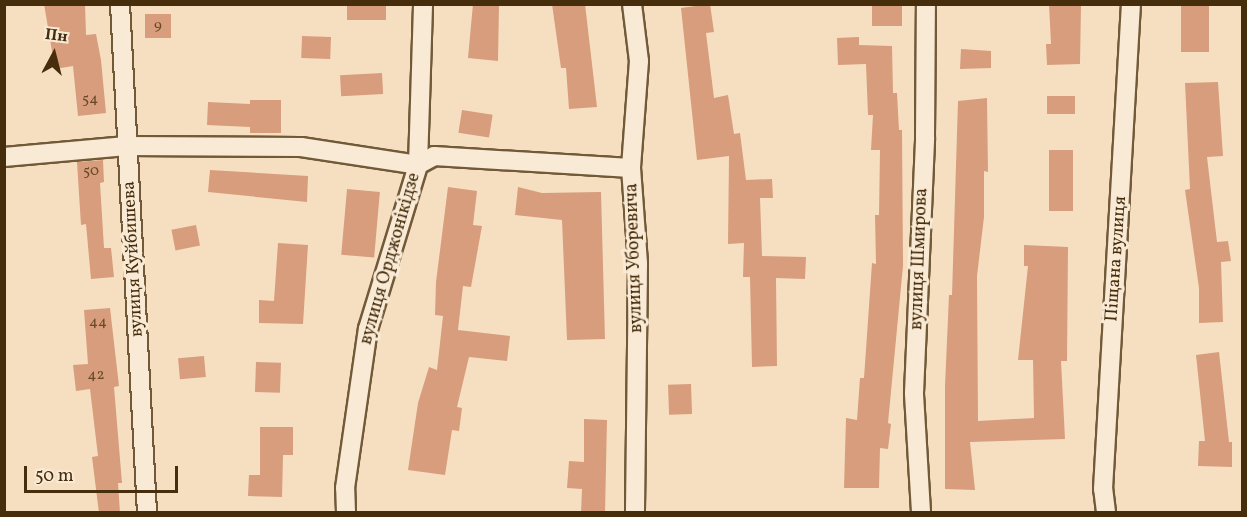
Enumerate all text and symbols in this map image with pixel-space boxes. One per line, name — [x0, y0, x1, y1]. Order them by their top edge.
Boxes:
house number: 9 — [154, 17, 162, 35]
north arrow — [24, 24, 84, 84]
text: Пн — [44, 24, 69, 48]
house number: 54 — [82, 91, 98, 109]
house number: 50 — [83, 163, 99, 181]
street label: вулиця Орджонікідзе — [356, 171, 426, 347]
street label: вулиця Куйбишева — [119, 180, 149, 338]
street label: вулиця Уборевича — [622, 183, 648, 333]
street label: вулиця Шмирова — [907, 188, 933, 330]
street label: Піщана вулиця — [1102, 195, 1132, 323]
house number: 44 — [89, 314, 107, 332]
house number: 42 — [87, 367, 105, 385]
scale bar — [27, 454, 182, 492]
text: 50 m — [35, 464, 74, 489]

